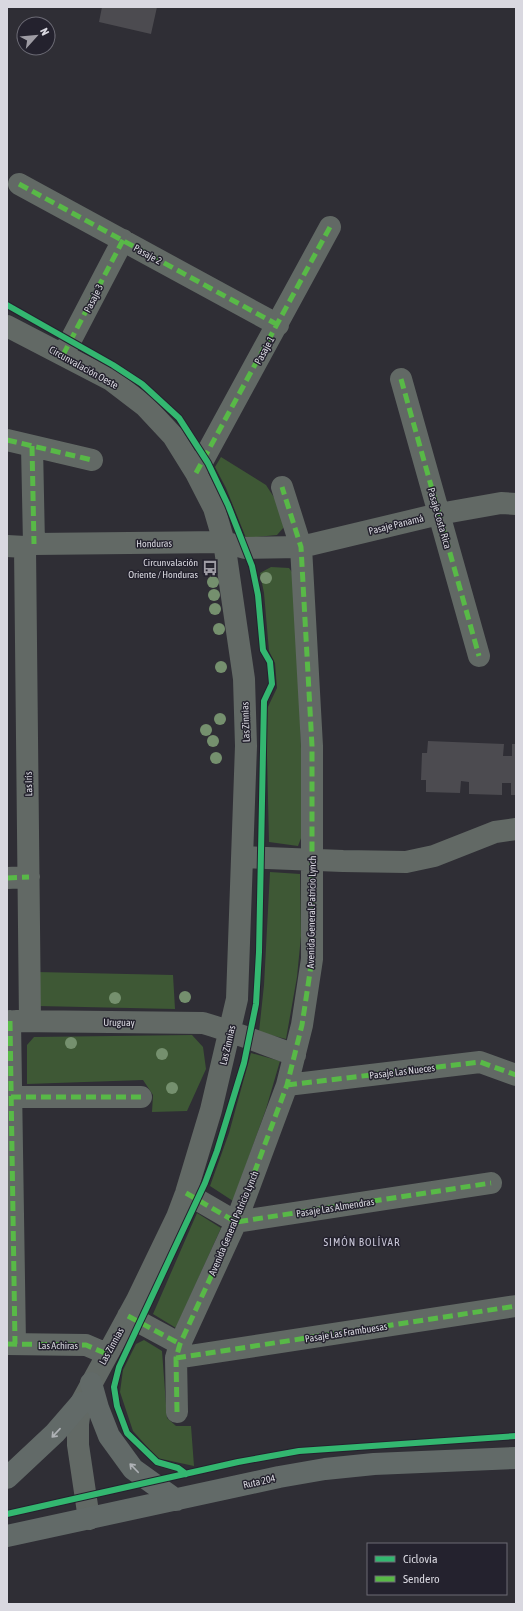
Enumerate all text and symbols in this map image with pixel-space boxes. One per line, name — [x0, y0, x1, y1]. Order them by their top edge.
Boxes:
north arrow — [16, 16, 56, 56]
text: N — [38, 26, 52, 37]
street label: Pasaje 2 — [132, 242, 164, 267]
street label: Pasaje 3 — [82, 282, 105, 314]
street label: Pasaje 1 — [252, 334, 277, 366]
street label: Circunvalación Oeste — [47, 344, 121, 391]
street label: Pasaje Costa Rica — [426, 486, 454, 550]
street label: Pasaje Panamá — [367, 512, 425, 537]
street label: Honduras — [136, 538, 172, 549]
place label: Circunvalación Oriente / Honduras — [128, 557, 198, 580]
bus stop icon: Circunvalación Oriente / Honduras — [201, 559, 219, 577]
street label: Las Zinnias — [239, 701, 252, 742]
street label: Las Iris — [23, 771, 34, 796]
street label: Avenida General Patricio Lynch — [305, 855, 318, 968]
street label: Uruguay — [103, 1017, 135, 1028]
street label: Las Zinnias — [218, 1024, 237, 1066]
street label: Pasaje Las Nueces — [369, 1062, 436, 1081]
street label: Avenida General Patricio Lynch — [206, 1169, 261, 1277]
street label: Pasaje Las Almendras — [295, 1196, 375, 1219]
district label: SIMÓN BOLÍVAR — [324, 1236, 400, 1248]
street label: Pasaje Las Frambuesas — [304, 1320, 389, 1344]
street label: Las Zinnias — [97, 1326, 126, 1367]
street label: Las Achiras — [38, 1340, 79, 1351]
one-way arrow — [51, 1428, 60, 1438]
one-way arrow — [129, 1463, 139, 1473]
street label: Ruta 204 — [242, 1472, 277, 1491]
legend — [367, 1543, 507, 1595]
text: Ciclovía — [403, 1552, 437, 1566]
text: Sendero — [403, 1572, 440, 1586]

